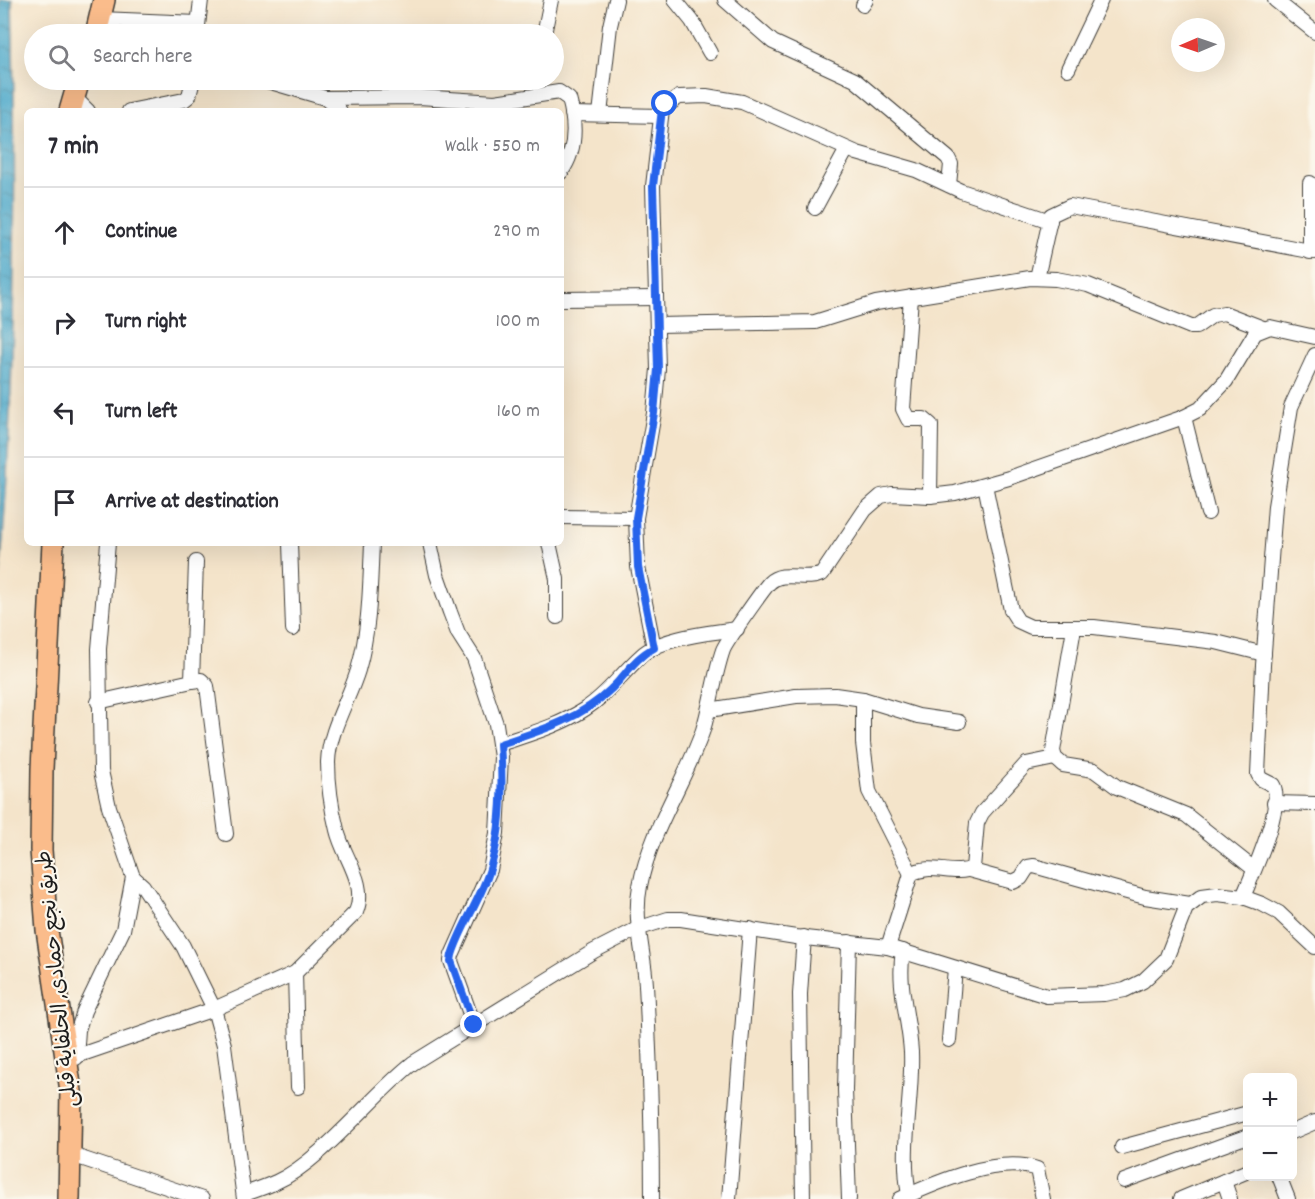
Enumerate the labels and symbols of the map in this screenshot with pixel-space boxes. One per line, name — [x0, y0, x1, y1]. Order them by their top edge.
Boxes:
north arrow — [1171, 18, 1225, 72]
route start — [651, 90, 677, 116]
street label: طريق نجع حمادى, الحلفاية قبلى — [31, 849, 87, 1109]
route end — [460, 1011, 486, 1037]

